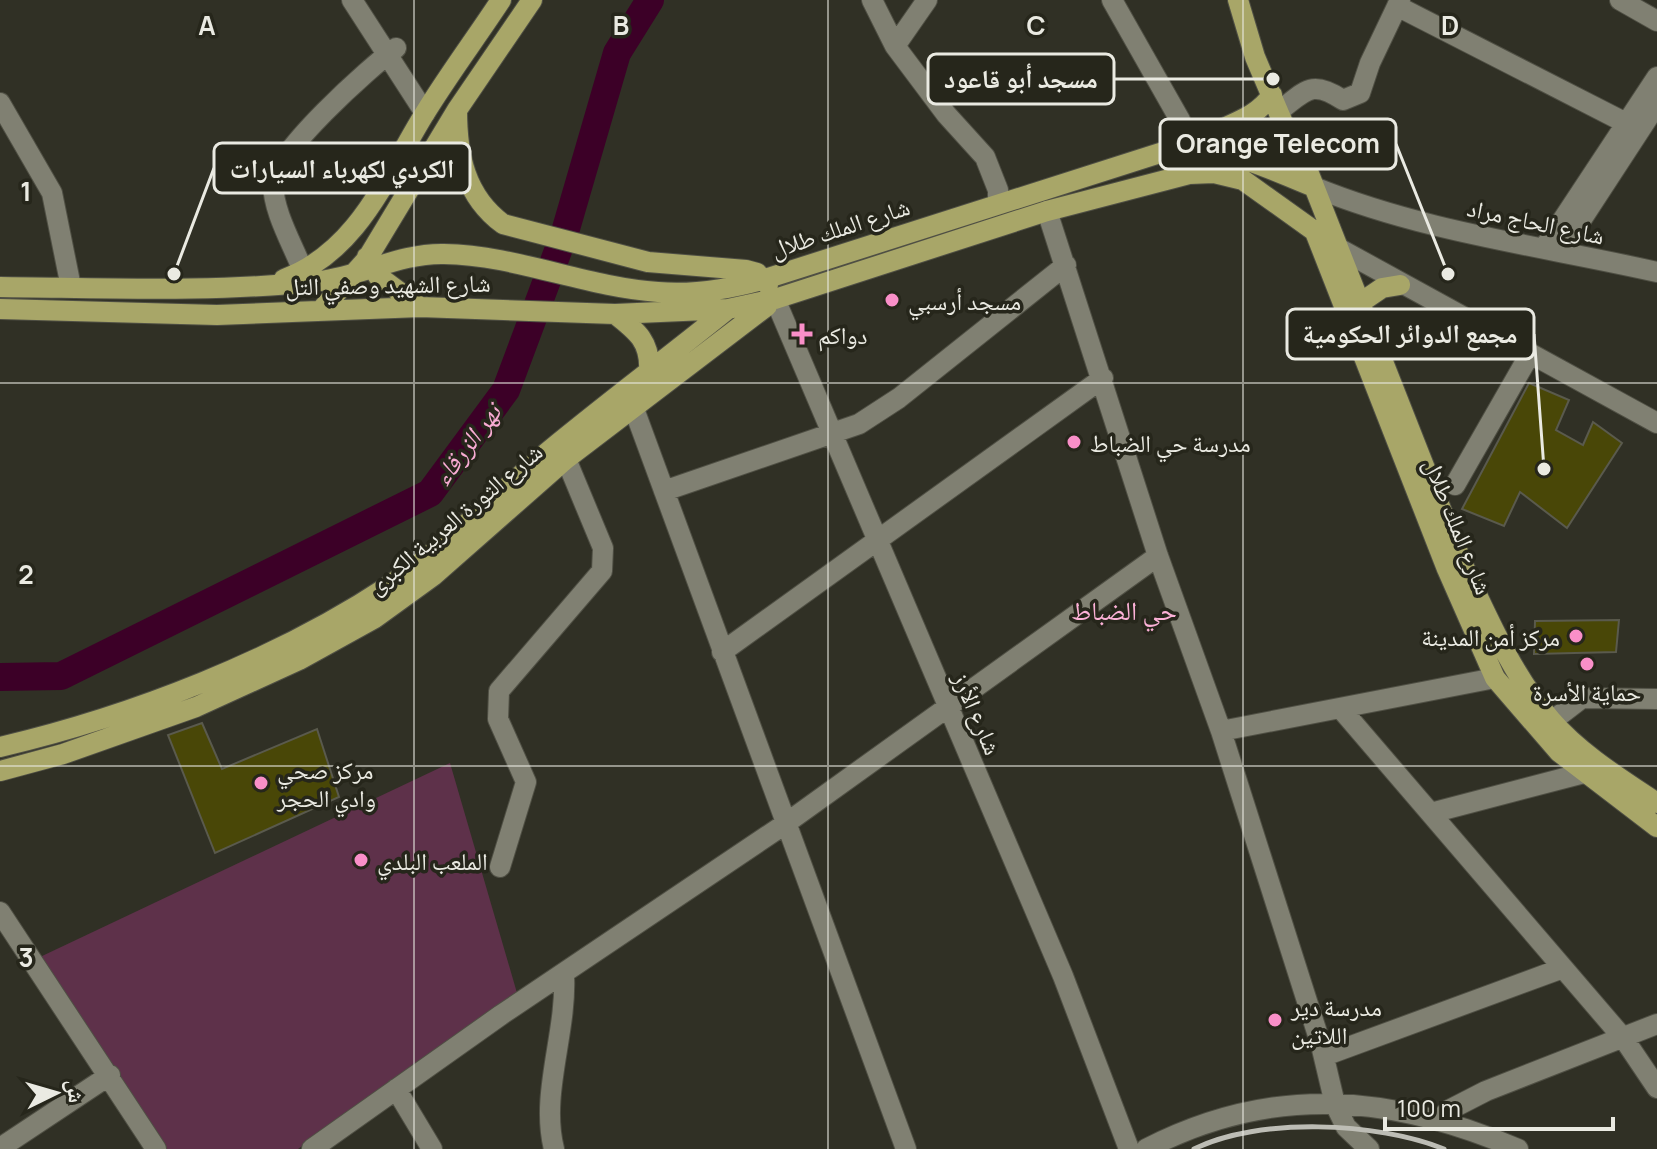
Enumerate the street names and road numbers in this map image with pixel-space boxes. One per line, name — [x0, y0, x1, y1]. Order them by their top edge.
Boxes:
street label: شارع الملك طلال — [766, 189, 914, 265]
street label: شارع الحاج مراد — [1464, 190, 1608, 252]
street label: شارع الشهيد وصفي التل — [285, 266, 491, 306]
street label: شارع الثورة العربية الكبرى — [359, 435, 549, 601]
street label: شارع الملك طلال — [1417, 453, 1501, 599]
street label: شارع الأرز — [945, 666, 1010, 760]

